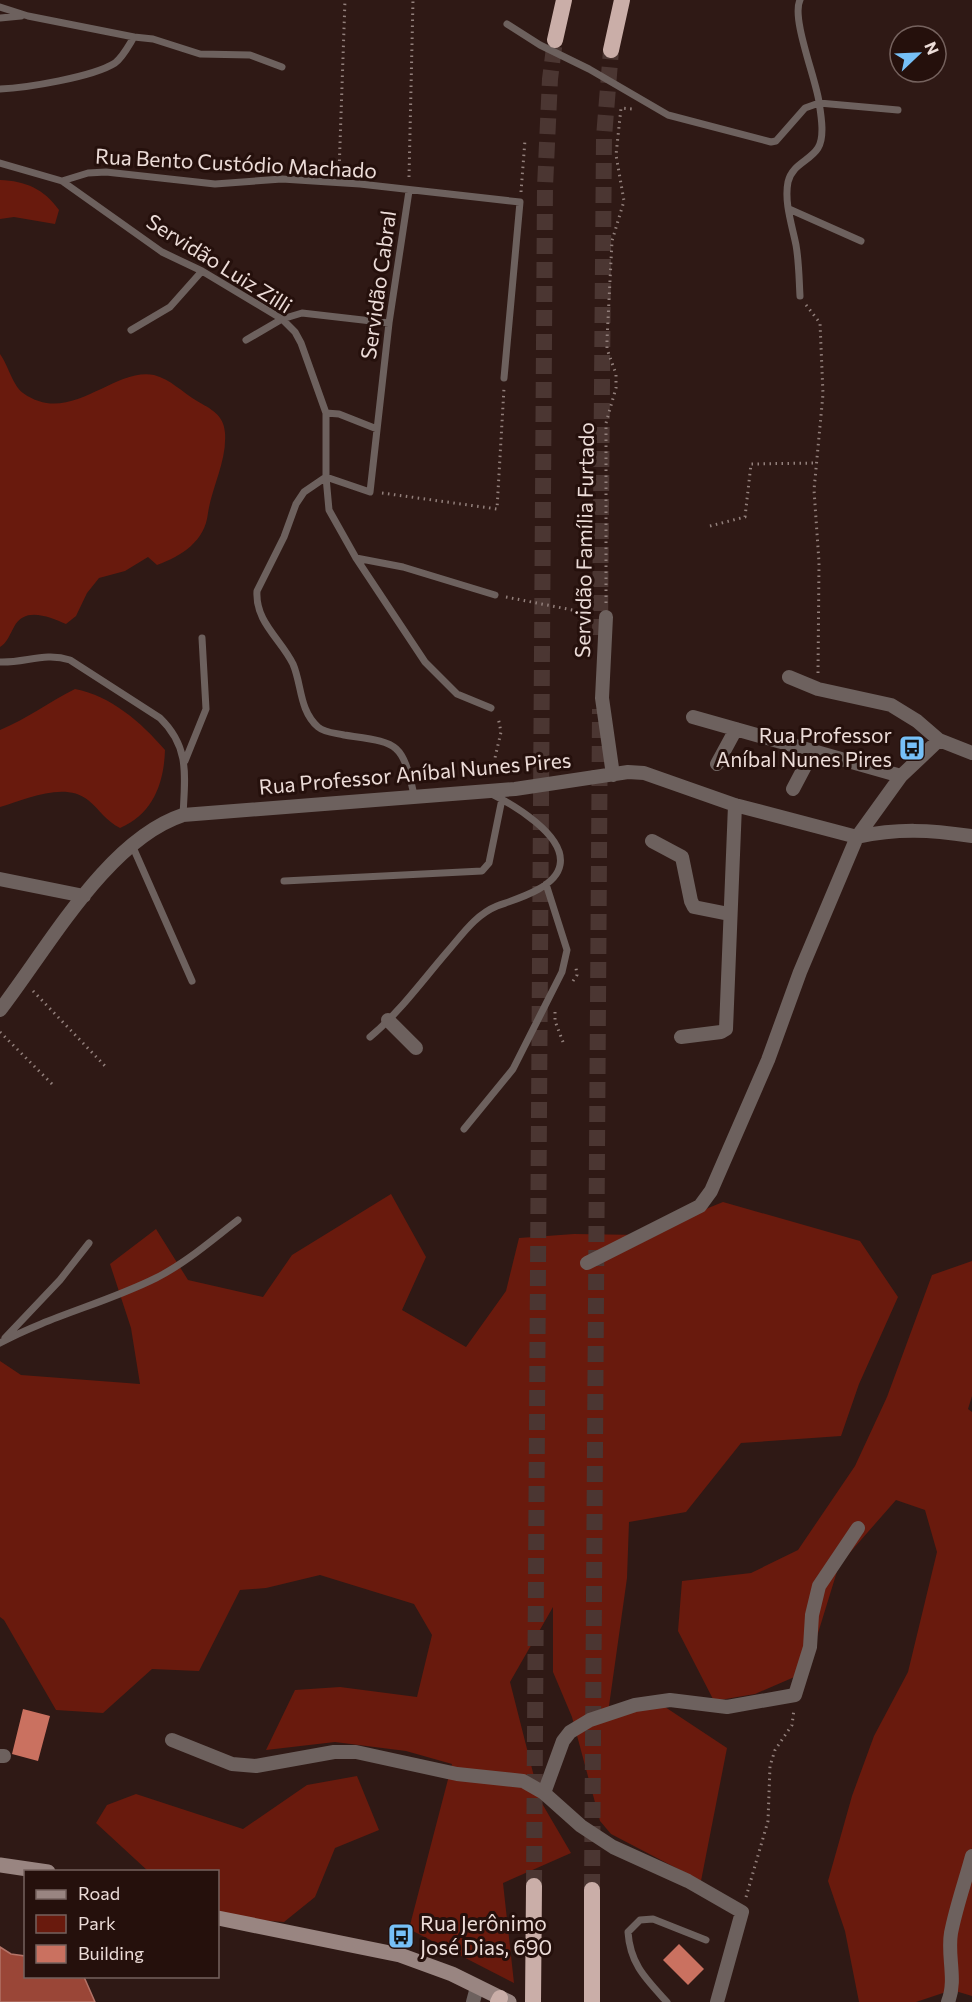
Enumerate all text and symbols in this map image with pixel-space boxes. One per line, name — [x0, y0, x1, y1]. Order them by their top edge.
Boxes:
north arrow — [888, 24, 948, 84]
text: N — [921, 39, 943, 57]
street label: Rua Bento Custódio Machado — [95, 143, 378, 182]
street label: Servidão Luiz Zilli — [142, 208, 297, 318]
street label: Servidão Cabral — [355, 209, 400, 361]
street label: Servidão Família Furtado — [569, 422, 598, 658]
place label: Rua Professor Aníbal Nunes Pires — [716, 722, 892, 771]
bus stop icon: Rua Professor Aníbal Nunes Pires — [897, 733, 927, 763]
street label: Rua Professor Aníbal Nunes Pires — [258, 746, 572, 799]
legend — [24, 1870, 219, 1978]
text: Road — [78, 1882, 120, 1904]
place label: Rua Jerônimo José Dias, 690 — [420, 1910, 552, 1959]
text: Park — [78, 1912, 116, 1934]
bus stop icon: Rua Jerônimo José Dias, 690 — [386, 1921, 416, 1951]
text: Building — [78, 1942, 144, 1964]

